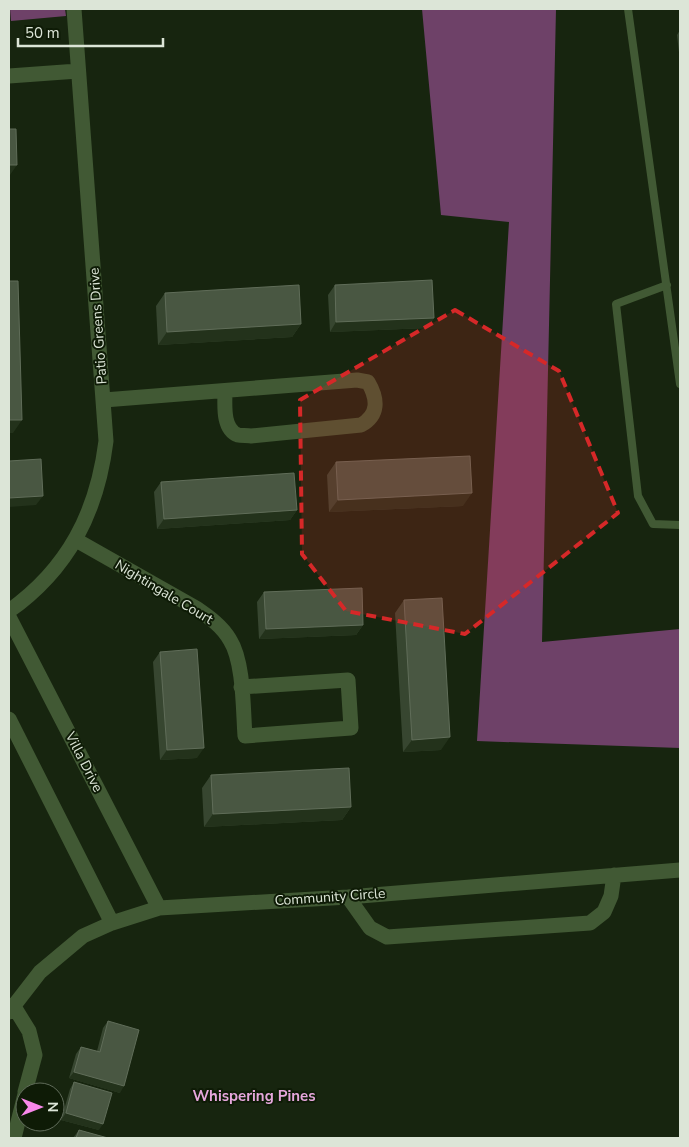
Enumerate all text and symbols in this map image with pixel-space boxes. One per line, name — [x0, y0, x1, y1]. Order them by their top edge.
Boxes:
scale bar — [18, 15, 162, 47]
text: 50 m — [25, 23, 60, 43]
street label: Patio Greens Drive — [84, 267, 112, 385]
street label: Nightingale Court — [111, 555, 217, 629]
street label: Villa Drive — [60, 728, 107, 795]
street label: Community Circle — [274, 884, 386, 910]
north arrow — [15, 1082, 65, 1132]
district label: Whispering Pines — [192, 1086, 316, 1106]
text: N — [43, 1102, 62, 1112]

